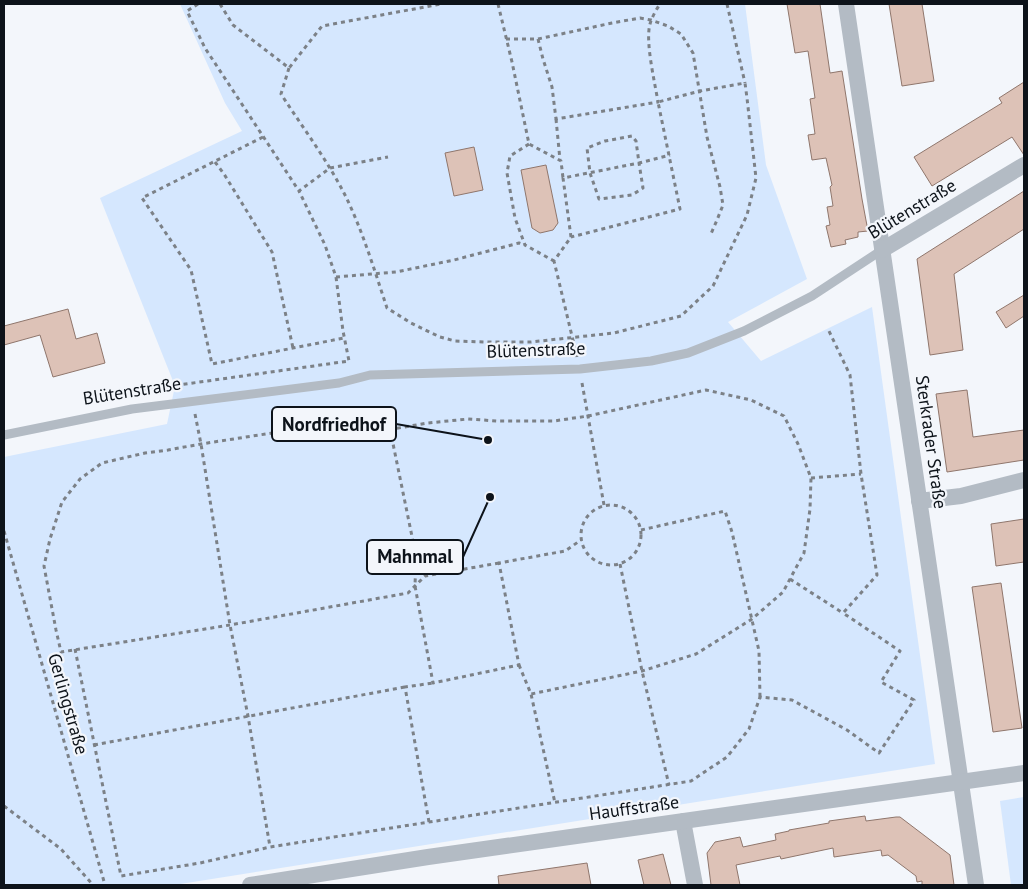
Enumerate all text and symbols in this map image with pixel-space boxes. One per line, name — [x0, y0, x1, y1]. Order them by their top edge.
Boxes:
street label: Blütenstraße — [863, 173, 960, 244]
street label: Blütenstraße — [486, 336, 586, 363]
street label: Blütenstraße — [81, 371, 183, 410]
street label: Sterkrader Straße — [911, 374, 952, 510]
callout: Nordfriedhof — [272, 407, 396, 441]
text: Nordfriedhof — [282, 412, 388, 436]
callout: Mahnmal — [367, 540, 463, 574]
text: Mahnmal — [377, 544, 453, 568]
street label: Gerlingstraße — [43, 651, 94, 757]
street label: Hauffstraße — [587, 790, 680, 825]

